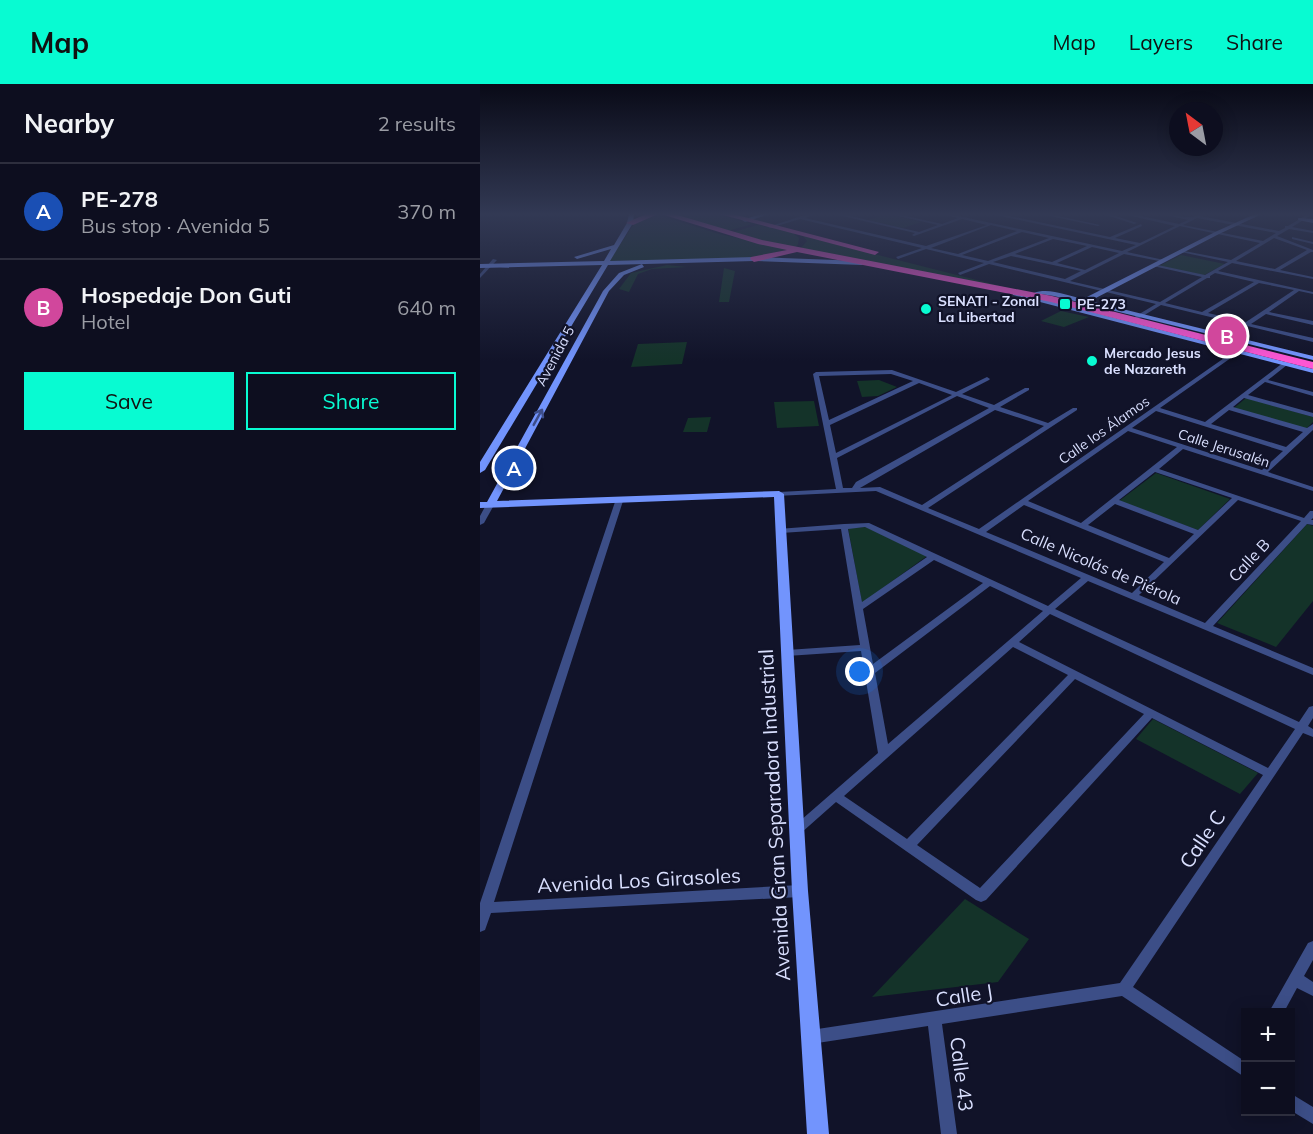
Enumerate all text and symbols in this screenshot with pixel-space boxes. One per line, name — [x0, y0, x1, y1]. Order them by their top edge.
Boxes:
text: Map — [30, 25, 89, 60]
text: Map — [1053, 29, 1096, 55]
text: Layers — [1129, 29, 1193, 55]
text: Share — [1226, 29, 1283, 55]
north arrow — [1169, 102, 1223, 156]
text: Nearby — [24, 107, 114, 140]
text: 2 results — [378, 111, 456, 136]
text: PE-278 — [81, 185, 158, 213]
text: A — [36, 199, 51, 224]
text: 370 m — [397, 199, 456, 224]
text: Bus stop · Avenida 5 — [81, 213, 270, 238]
text: Hospedaje Don Guti — [81, 281, 291, 309]
place label: SENATI - Zonal La Libertad — [938, 292, 1039, 326]
text: B — [37, 295, 50, 320]
text: 640 m — [397, 295, 456, 320]
place label: PE-273 — [1077, 295, 1126, 313]
marker: PE-273 — [1058, 297, 1072, 311]
marker: SENATI - Zonal La Libertad — [919, 302, 933, 316]
text: Hotel — [81, 309, 130, 334]
pin: B — [1208, 314, 1246, 358]
street label: Avenida 5 — [532, 323, 578, 389]
place label: Mercado Jesus de Nazareth — [1104, 344, 1201, 378]
marker: Mercado Jesus de Nazareth — [1085, 354, 1099, 368]
button: Save — [24, 372, 234, 430]
button: Share — [246, 372, 456, 430]
street label: Calle los Álamos — [1055, 392, 1153, 468]
one-way arrow — [533, 408, 544, 426]
street label: Calle Jerusalén — [1176, 425, 1272, 471]
pin: A — [495, 446, 534, 490]
street label: Calle Nicolás de Piérola — [1018, 523, 1184, 609]
street label: Calle B — [1224, 534, 1274, 586]
street label: Avenida Gran Separadora Industrial — [753, 648, 795, 982]
your location — [845, 657, 874, 686]
street label: Calle C — [1174, 805, 1230, 873]
street label: Avenida Los Girasoles — [536, 862, 742, 898]
street label: Calle J — [934, 978, 994, 1012]
map controls — [1241, 1008, 1295, 1116]
button: + — [1241, 1008, 1295, 1062]
street label: Calle 43 — [945, 1035, 979, 1113]
button: − — [1241, 1062, 1295, 1116]

